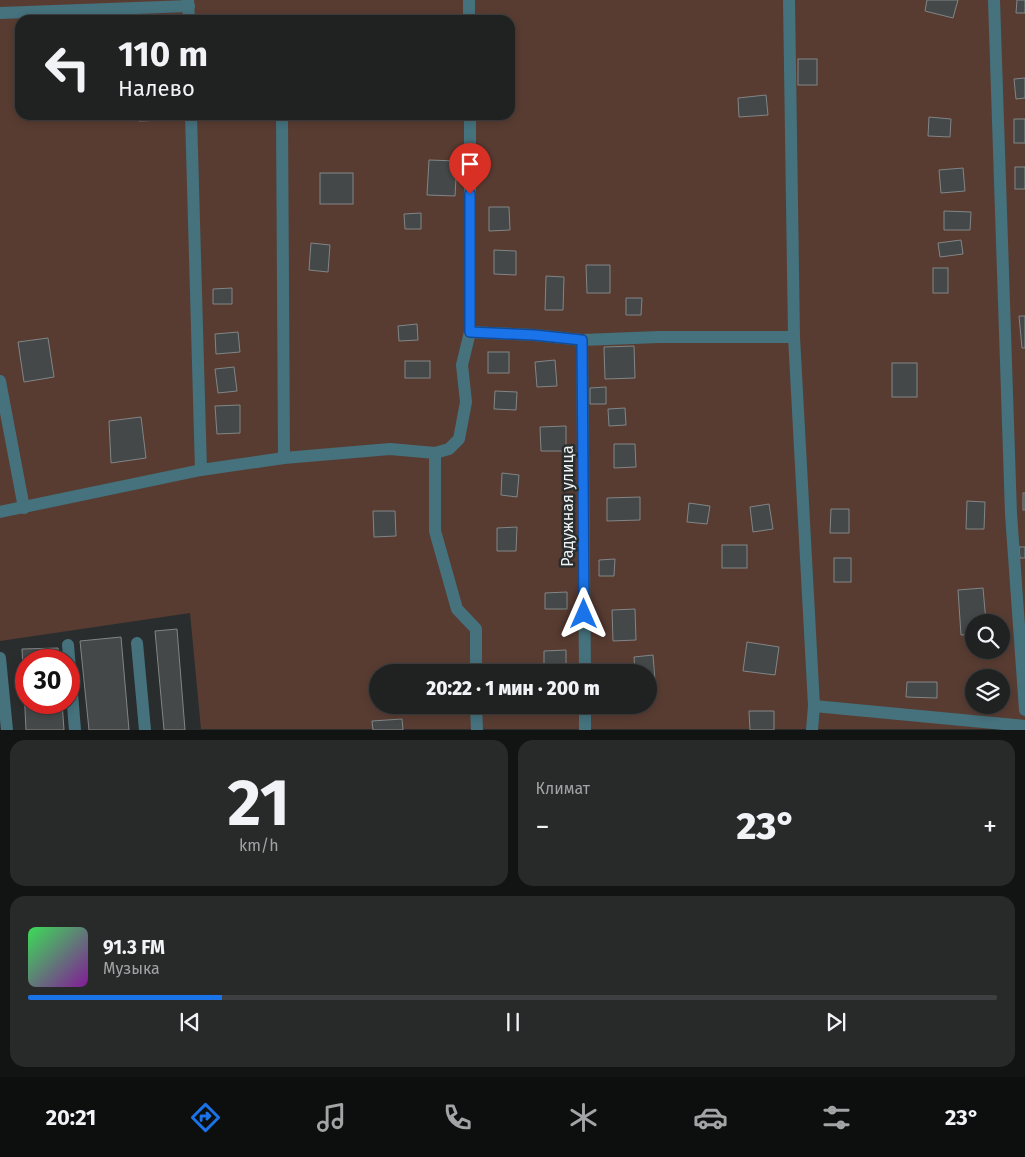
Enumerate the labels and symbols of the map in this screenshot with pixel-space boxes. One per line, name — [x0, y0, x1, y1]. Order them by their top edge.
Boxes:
pin — [449, 143, 491, 194]
street label: Радужная улица — [558, 445, 577, 567]
position arrow — [557, 587, 609, 639]
speed limit sign: 30 — [15, 649, 80, 714]

